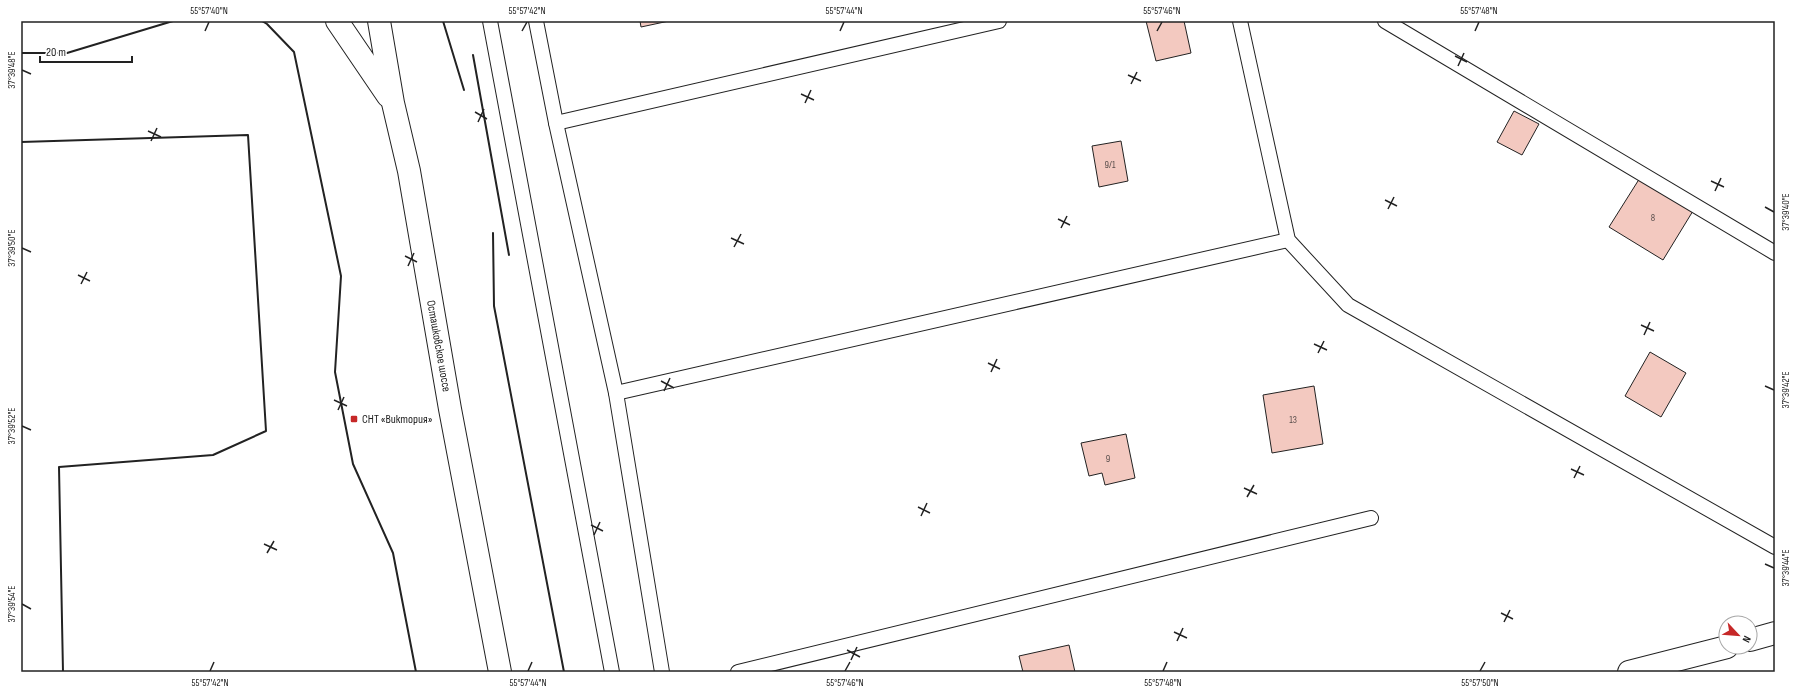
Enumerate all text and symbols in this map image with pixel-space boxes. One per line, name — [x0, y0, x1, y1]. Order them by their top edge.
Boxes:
text: 55°57'40"N — [190, 5, 228, 17]
text: 55°57'42"N — [508, 5, 546, 17]
text: 55°57'44"N — [825, 5, 863, 17]
text: 55°57'46"N — [1143, 5, 1181, 17]
text: 55°57'48"N — [1460, 5, 1498, 17]
scale bar — [40, 38, 132, 64]
text: 20 m — [46, 45, 66, 60]
text: 37°39'48"E — [6, 51, 18, 89]
house number: 9/1 — [1105, 159, 1116, 171]
text: 37°39'40"E — [1780, 193, 1792, 231]
house number: 8 — [1651, 212, 1655, 224]
text: 37°39'50"E — [6, 229, 18, 267]
street label: Осташковское шоссе — [423, 299, 454, 393]
text: 37°39'42"E — [1780, 371, 1792, 409]
text: 37°39'52"E — [6, 408, 18, 444]
place label: СНТ «Виктория» — [362, 412, 433, 427]
marker: СНТ «Виктория» — [349, 414, 359, 424]
house number: 13 — [1289, 414, 1297, 426]
house number: 9 — [1106, 453, 1110, 465]
text: 37°39'44"E — [1780, 549, 1792, 587]
text: 37°39'54"E — [6, 586, 18, 623]
north arrow — [1718, 615, 1758, 655]
text: N — [1739, 634, 1754, 645]
text: 55°57'42"N — [191, 677, 229, 689]
text: 55°57'44"N — [509, 677, 547, 689]
text: 55°57'46"N — [826, 677, 864, 689]
text: 55°57'48"N — [1144, 677, 1182, 689]
text: 55°57'50"N — [1461, 677, 1499, 689]

